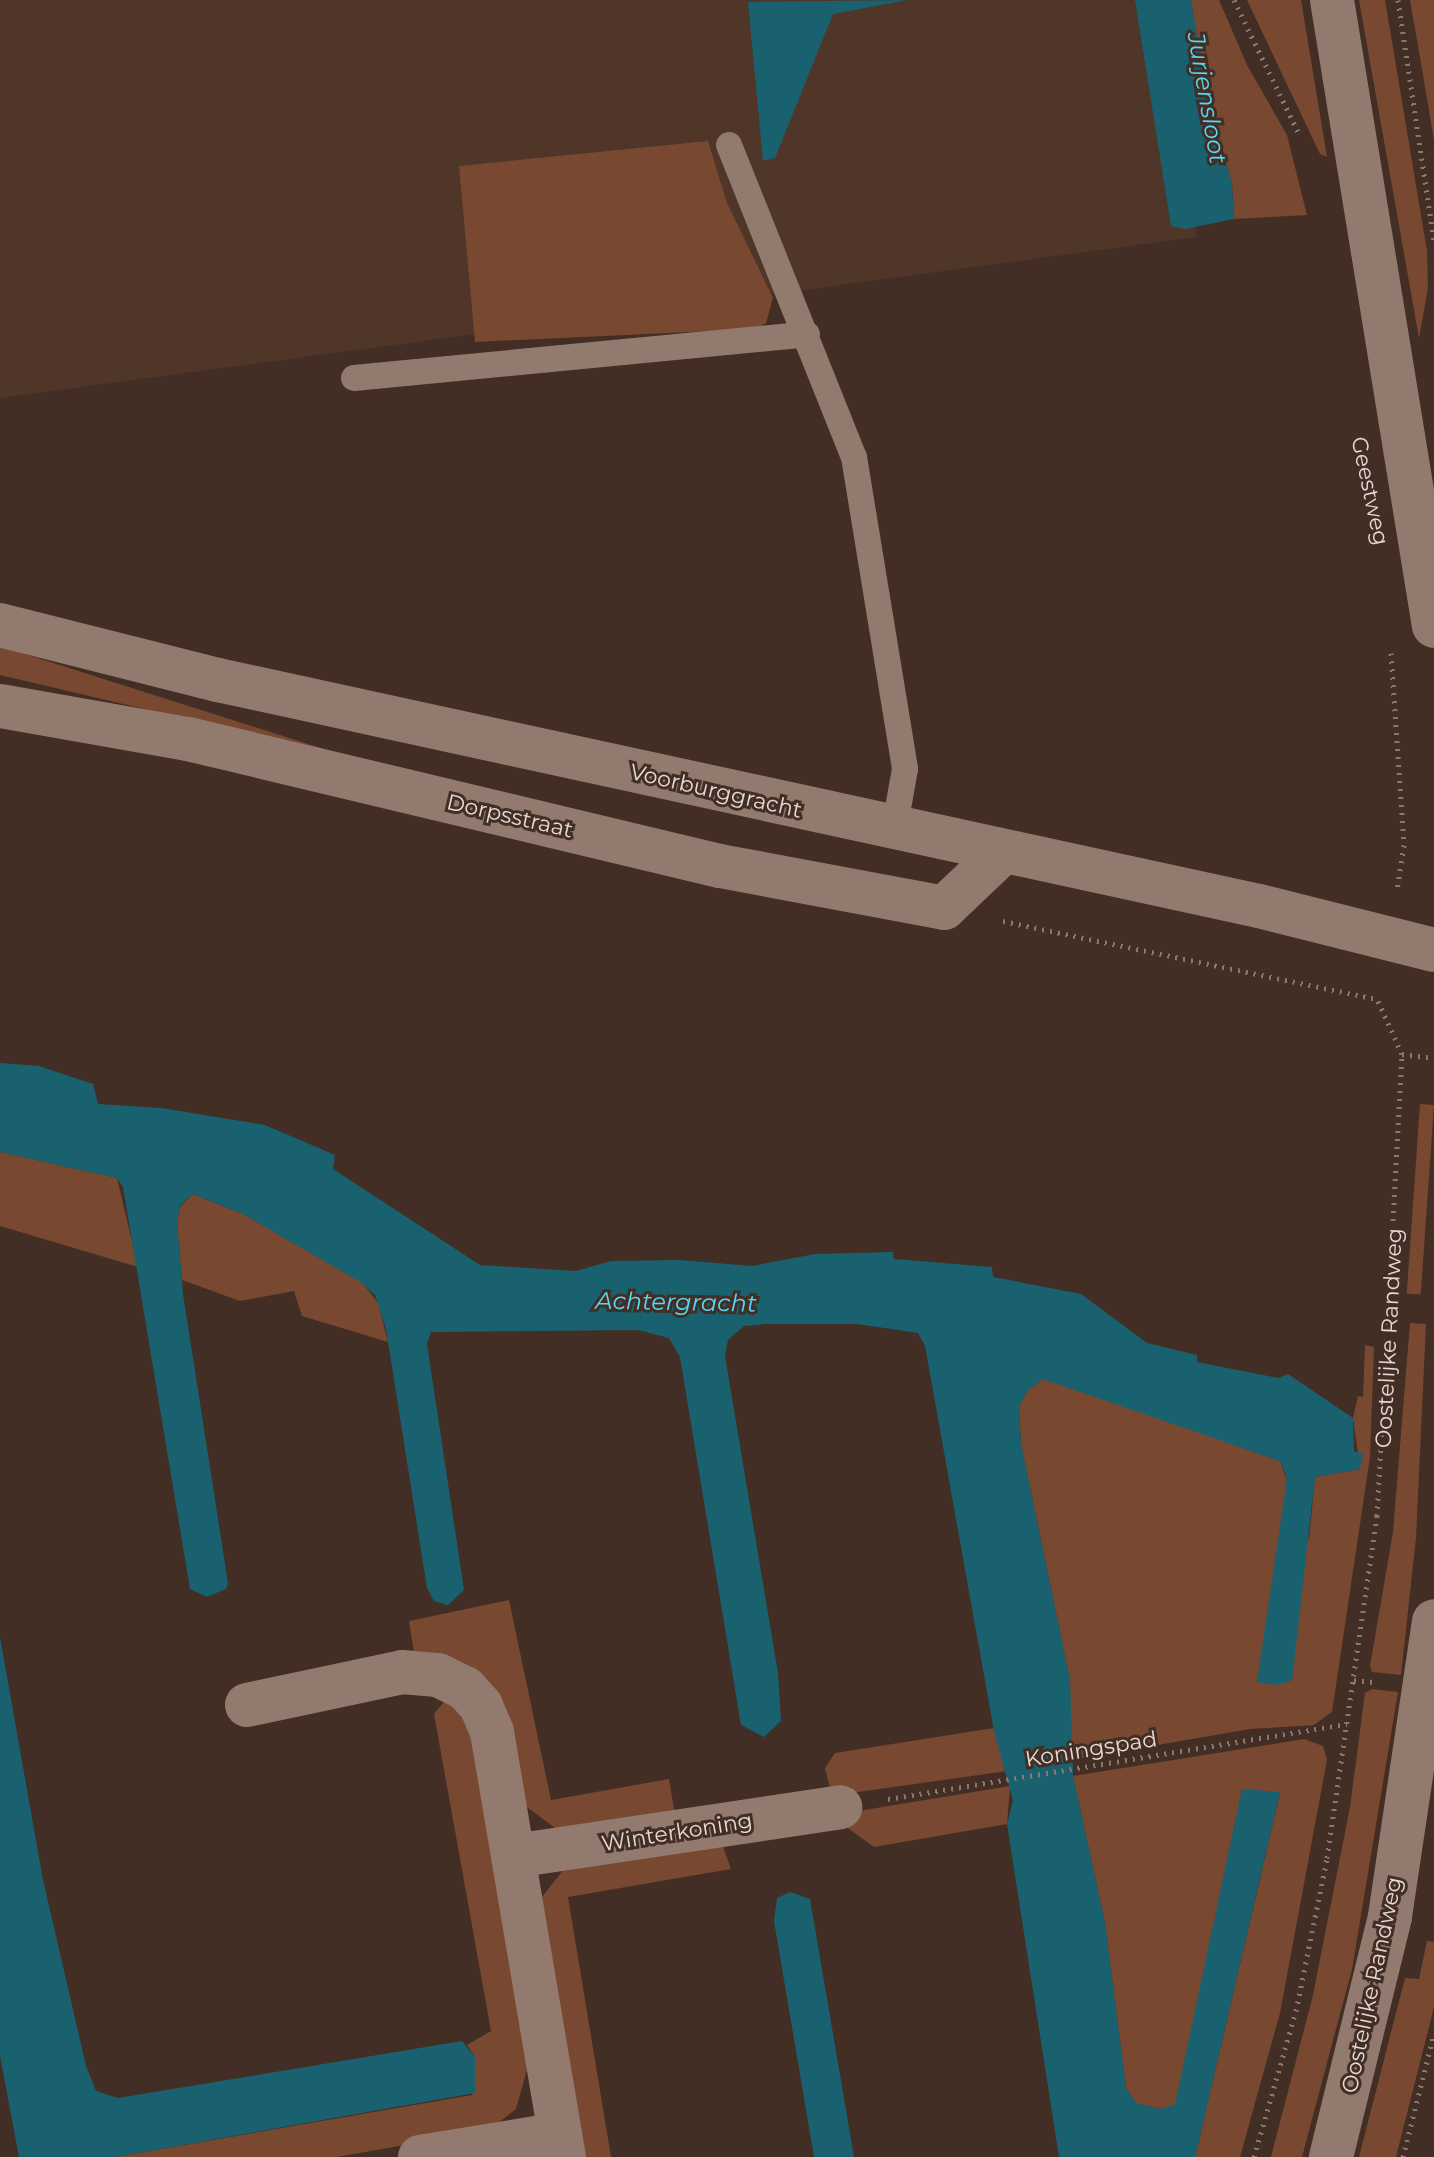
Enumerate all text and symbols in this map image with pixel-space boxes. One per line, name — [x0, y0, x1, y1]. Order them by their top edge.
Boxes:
water label: Jurjensloot — [1181, 30, 1233, 166]
street label: Geestweg — [1346, 434, 1394, 548]
street label: Voorburggracht — [627, 758, 805, 824]
street label: Dorpsstraat — [444, 789, 576, 843]
street label: Oostelijke Randweg — [1370, 1227, 1408, 1449]
water label: Achtergracht — [595, 1286, 757, 1318]
street label: Koningspad — [1023, 1726, 1159, 1772]
street label: Winterkoning — [600, 1807, 754, 1857]
street label: Oostelijke Randweg — [1336, 1874, 1408, 2096]

